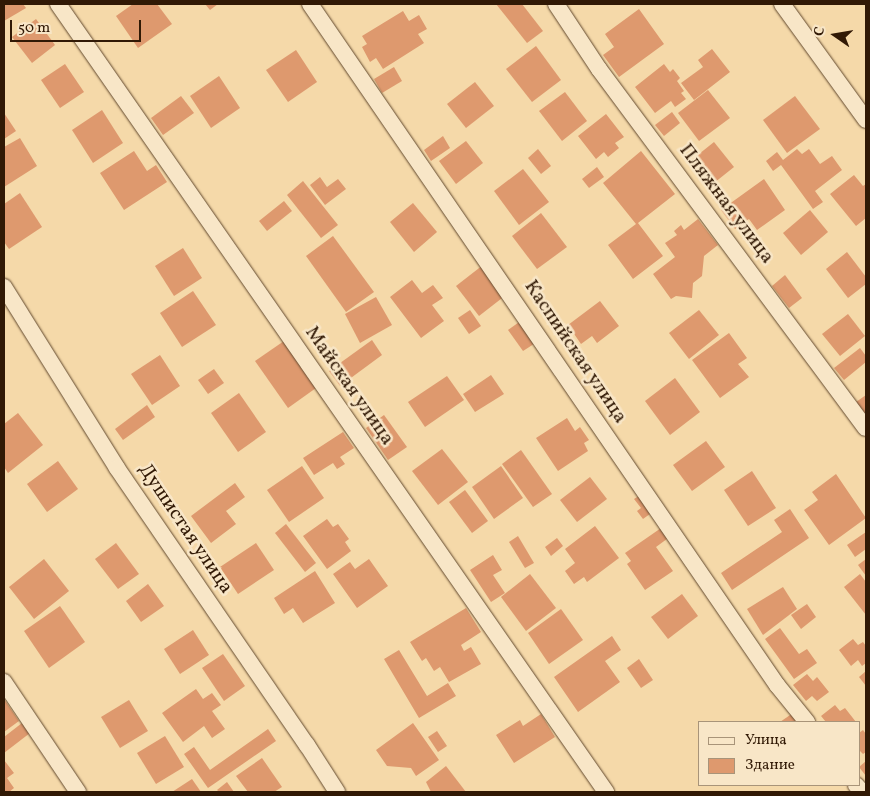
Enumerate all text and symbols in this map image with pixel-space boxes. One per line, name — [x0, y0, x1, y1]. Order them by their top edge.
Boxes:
scale bar — [12, 10, 144, 42]
north arrow — [810, 10, 860, 60]
text: 50 m — [18, 18, 50, 39]
text: С — [810, 25, 830, 38]
street label: Пляжная улица — [673, 139, 779, 269]
street label: Каспийская улица — [518, 276, 632, 428]
street label: Майская улица — [299, 322, 399, 450]
street label: Душистая улица — [132, 459, 238, 599]
legend — [698, 721, 860, 786]
text: Улица — [745, 730, 787, 751]
text: Здание — [745, 755, 795, 776]

